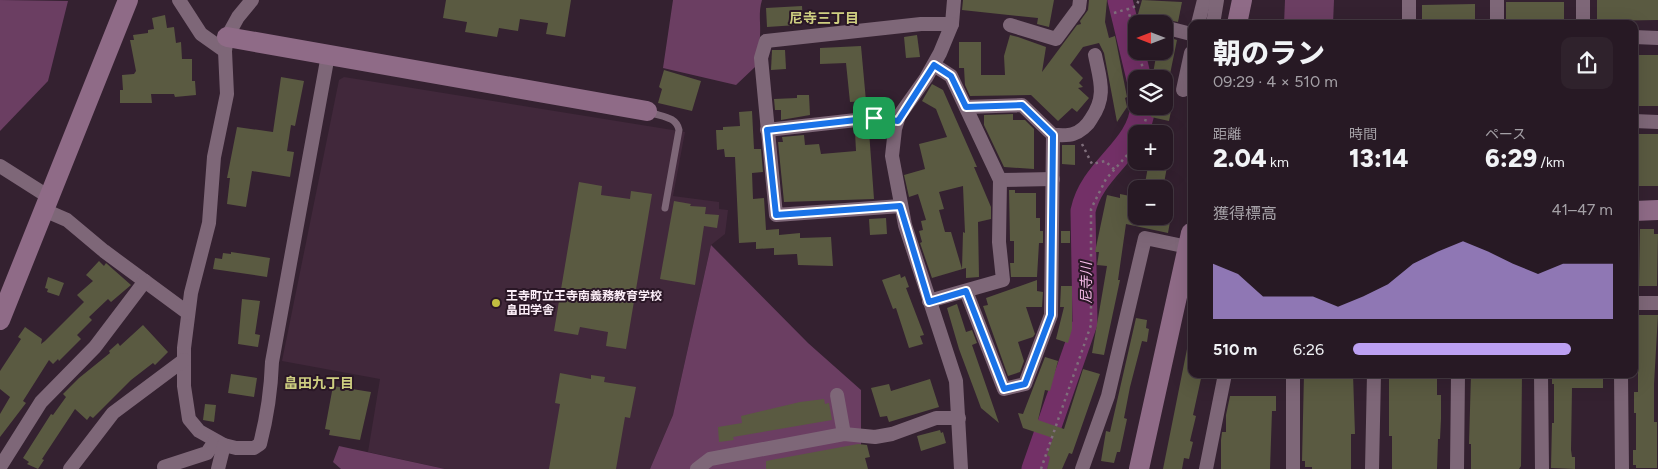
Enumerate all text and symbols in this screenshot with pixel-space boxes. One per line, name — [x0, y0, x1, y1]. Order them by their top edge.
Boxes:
district label: 尼寺三丁目 — [789, 10, 859, 27]
north arrow — [1128, 15, 1172, 60]
map controls — [1128, 15, 1173, 225]
text: 朝のラン — [1213, 36, 1325, 70]
button: share — [1561, 37, 1613, 89]
button: layers — [1128, 70, 1173, 115]
text: 09:29 · 4 × 510 m — [1213, 72, 1338, 91]
pin — [853, 97, 895, 139]
icon: arrive — [860, 104, 888, 132]
button: + — [1128, 125, 1173, 170]
text: 距離 — [1213, 126, 1241, 143]
text: 時間 — [1349, 126, 1377, 143]
text: ペース — [1485, 126, 1526, 143]
text: 2.04 — [1213, 143, 1267, 173]
text: 13:14 — [1349, 143, 1408, 173]
text: 6:29 — [1485, 143, 1537, 173]
text: km — [1267, 154, 1289, 171]
text: /km — [1537, 154, 1565, 171]
button: − — [1128, 180, 1173, 225]
text: 41–47 m — [1552, 200, 1613, 219]
text: 獲得標高 — [1213, 204, 1277, 223]
water label: 尼寺川 — [1078, 260, 1095, 304]
place label: 王寺町立王寺南義務教育学校 畠田学舎 — [506, 289, 662, 317]
marker: 王寺町立王寺南義務教育学校 畠田学舎 — [490, 297, 502, 309]
text: 510 m — [1213, 340, 1257, 359]
text: 6:26 — [1293, 340, 1324, 359]
district label: 畠田九丁目 — [284, 375, 354, 392]

